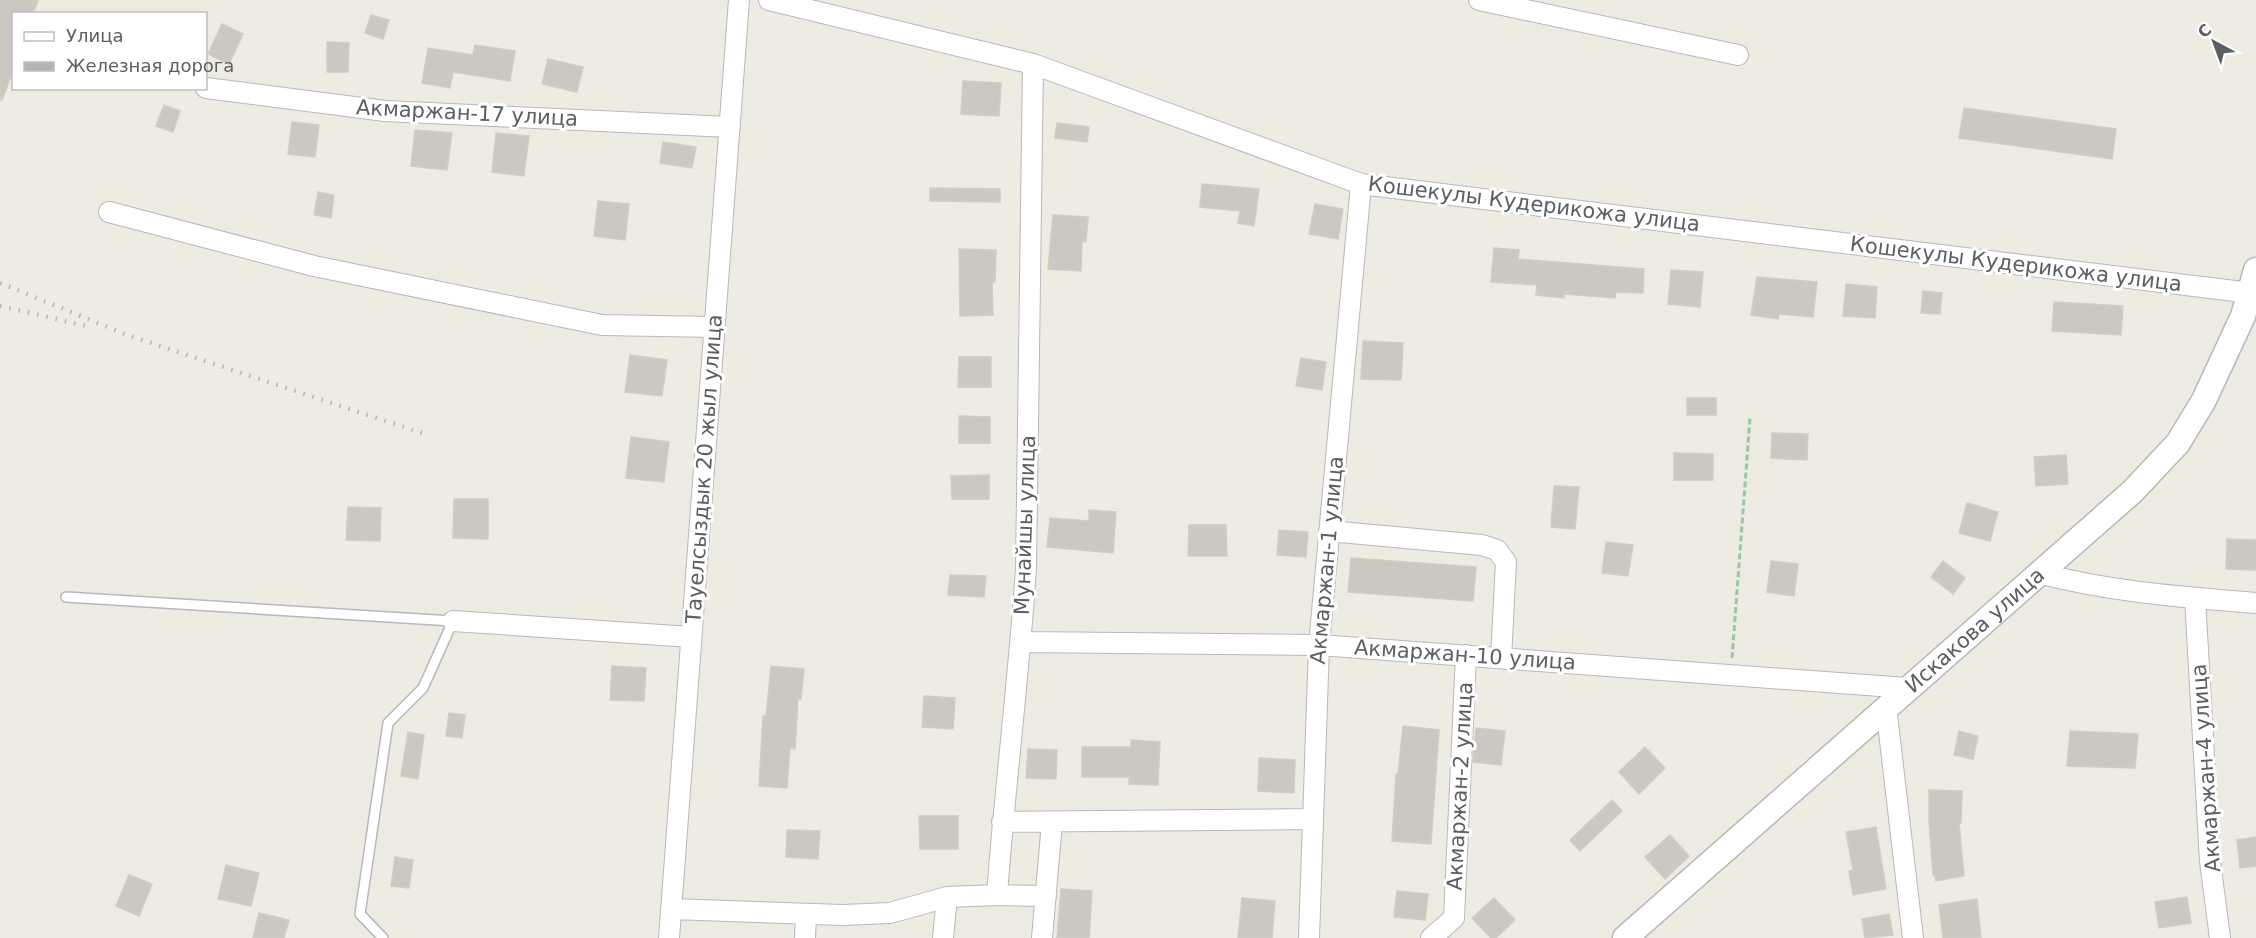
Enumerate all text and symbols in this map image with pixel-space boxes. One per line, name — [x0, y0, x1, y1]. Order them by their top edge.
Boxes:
legend — [12, 12, 207, 90]
north arrow — [2184, 12, 2244, 72]
text: С — [2194, 20, 2215, 42]
text: Улица — [66, 25, 123, 46]
text: Железная дорога — [66, 55, 234, 76]
street label: Акмаржан-17 улица — [355, 95, 579, 131]
street label: Кошекулы Кудерикожа улица — [1367, 172, 1701, 236]
street label: Кошекулы Кудерикожа улица — [1849, 232, 2183, 296]
street label: Тауелсыздык 20 жыл улица — [681, 314, 727, 625]
street label: Мунайшы улица — [1010, 435, 1040, 615]
street label: Акмаржан-1 улица — [1306, 455, 1348, 665]
street label: Искакова улица — [1900, 563, 2049, 698]
street label: Акмаржан-10 улица — [1353, 635, 1577, 675]
street label: Акмаржан-4 улица — [2187, 663, 2225, 873]
street label: Акмаржан-2 улица — [1443, 681, 1477, 891]

